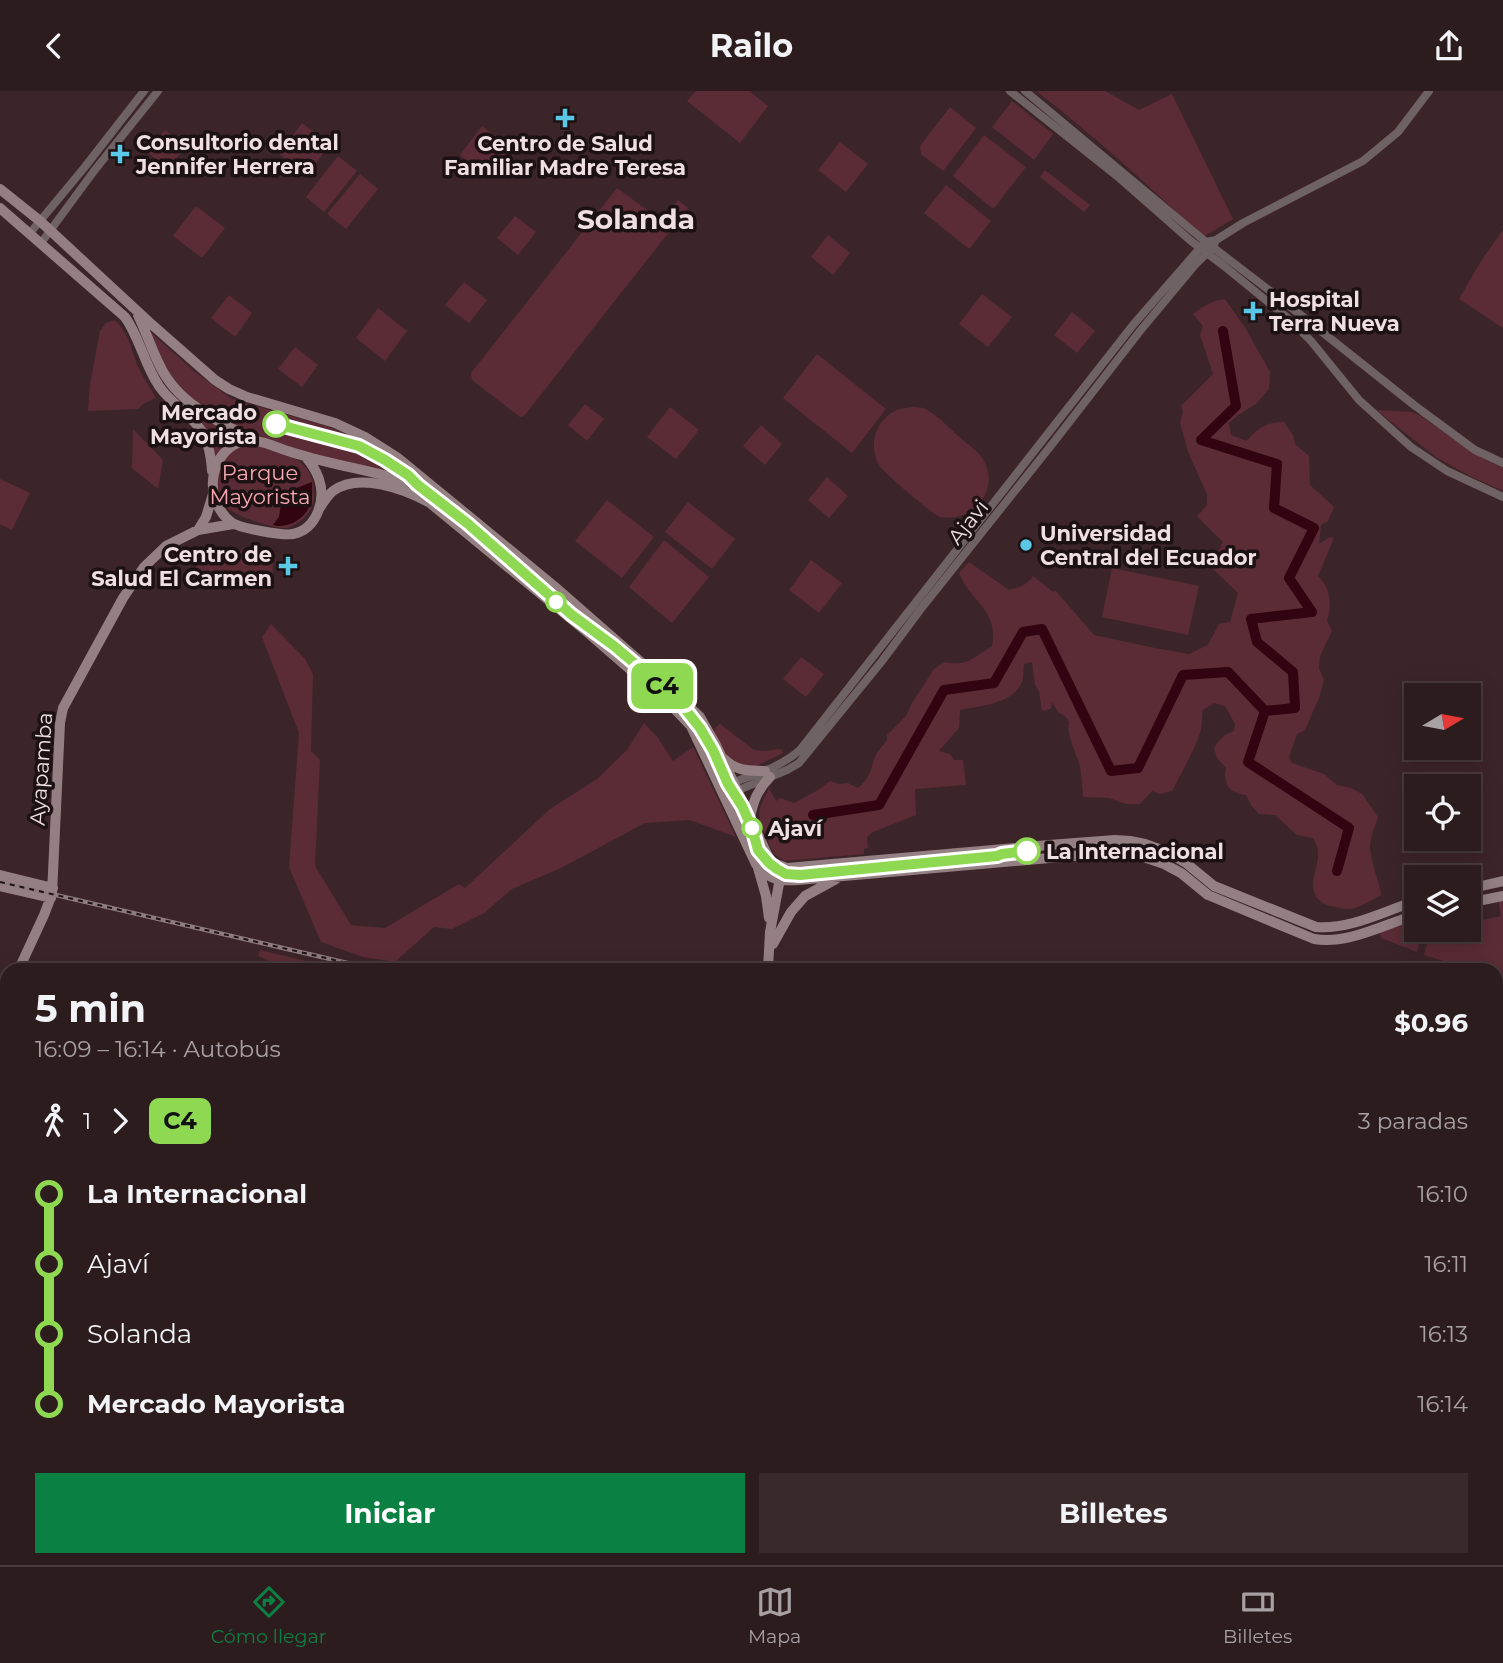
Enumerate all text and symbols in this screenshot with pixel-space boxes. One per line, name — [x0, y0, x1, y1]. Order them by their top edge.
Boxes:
text: Railo — [710, 26, 793, 65]
icon: back — [35, 27, 73, 65]
icon: share — [1430, 27, 1468, 65]
marker: Centro de Salud Familiar Madre Teresa — [555, 108, 575, 128]
place label: Consultorio dental Jennifer Herrera — [135, 130, 339, 179]
place label: Centro de Salud Familiar Madre Teresa — [444, 131, 686, 180]
marker: Consultorio dental Jennifer Herrera — [110, 144, 130, 164]
district label: Solanda — [577, 202, 695, 236]
place label: Hospital Terra Nueva — [1269, 287, 1400, 336]
marker: Hospital Terra Nueva — [1243, 301, 1263, 321]
place label: Mercado Mayorista — [150, 400, 257, 449]
marker: Mercado Mayorista — [263, 411, 289, 437]
park label: Parque Mayorista — [210, 460, 310, 509]
street label: Ajavi — [943, 495, 993, 549]
place label: Universidad Central del Ecuador — [1040, 521, 1256, 570]
marker: Universidad Central del Ecuador — [1018, 537, 1034, 553]
place label: Centro de Salud El Carmen — [91, 542, 272, 591]
marker: Centro de Salud El Carmen — [278, 556, 298, 576]
unlabelled marker — [546, 592, 566, 612]
line badge: C4 — [630, 663, 694, 709]
text: C4 — [645, 671, 679, 700]
north arrow — [1404, 683, 1480, 759]
map controls — [1404, 683, 1481, 942]
street label: Ayapamba — [25, 712, 57, 826]
button: locate — [1404, 774, 1481, 851]
place label: Ajaví — [767, 816, 824, 841]
marker: Ajaví — [742, 818, 762, 838]
marker: La Internacional — [1014, 838, 1040, 864]
place label: La Internacional — [1046, 839, 1224, 864]
button: layers — [1404, 865, 1481, 942]
text: 5 min — [35, 985, 146, 1032]
text: $0.96 — [1394, 1007, 1468, 1039]
text: 16:09 – 16:14 · Autobús — [35, 1035, 281, 1063]
icon: walk — [35, 1102, 73, 1140]
icon: forward — [101, 1102, 139, 1140]
text: C4 — [163, 1106, 197, 1135]
text: 1 — [83, 1107, 91, 1135]
text: 3 paradas — [1358, 1107, 1468, 1135]
text: La Internacional — [87, 1178, 307, 1210]
text: 16:10 — [1417, 1180, 1468, 1208]
text: Ajaví — [87, 1248, 149, 1280]
text: 16:11 — [1424, 1250, 1468, 1278]
text: Solanda — [87, 1318, 192, 1350]
text: 16:13 — [1420, 1320, 1468, 1348]
text: Mercado Mayorista — [87, 1388, 346, 1420]
text: 16:14 — [1417, 1390, 1468, 1418]
button: Iniciar — [35, 1473, 745, 1553]
button: Billetes — [759, 1473, 1468, 1553]
tab: Cómo llegar — [211, 1583, 326, 1648]
tab: Mapa — [748, 1583, 801, 1648]
tab: Billetes — [1223, 1583, 1292, 1648]

